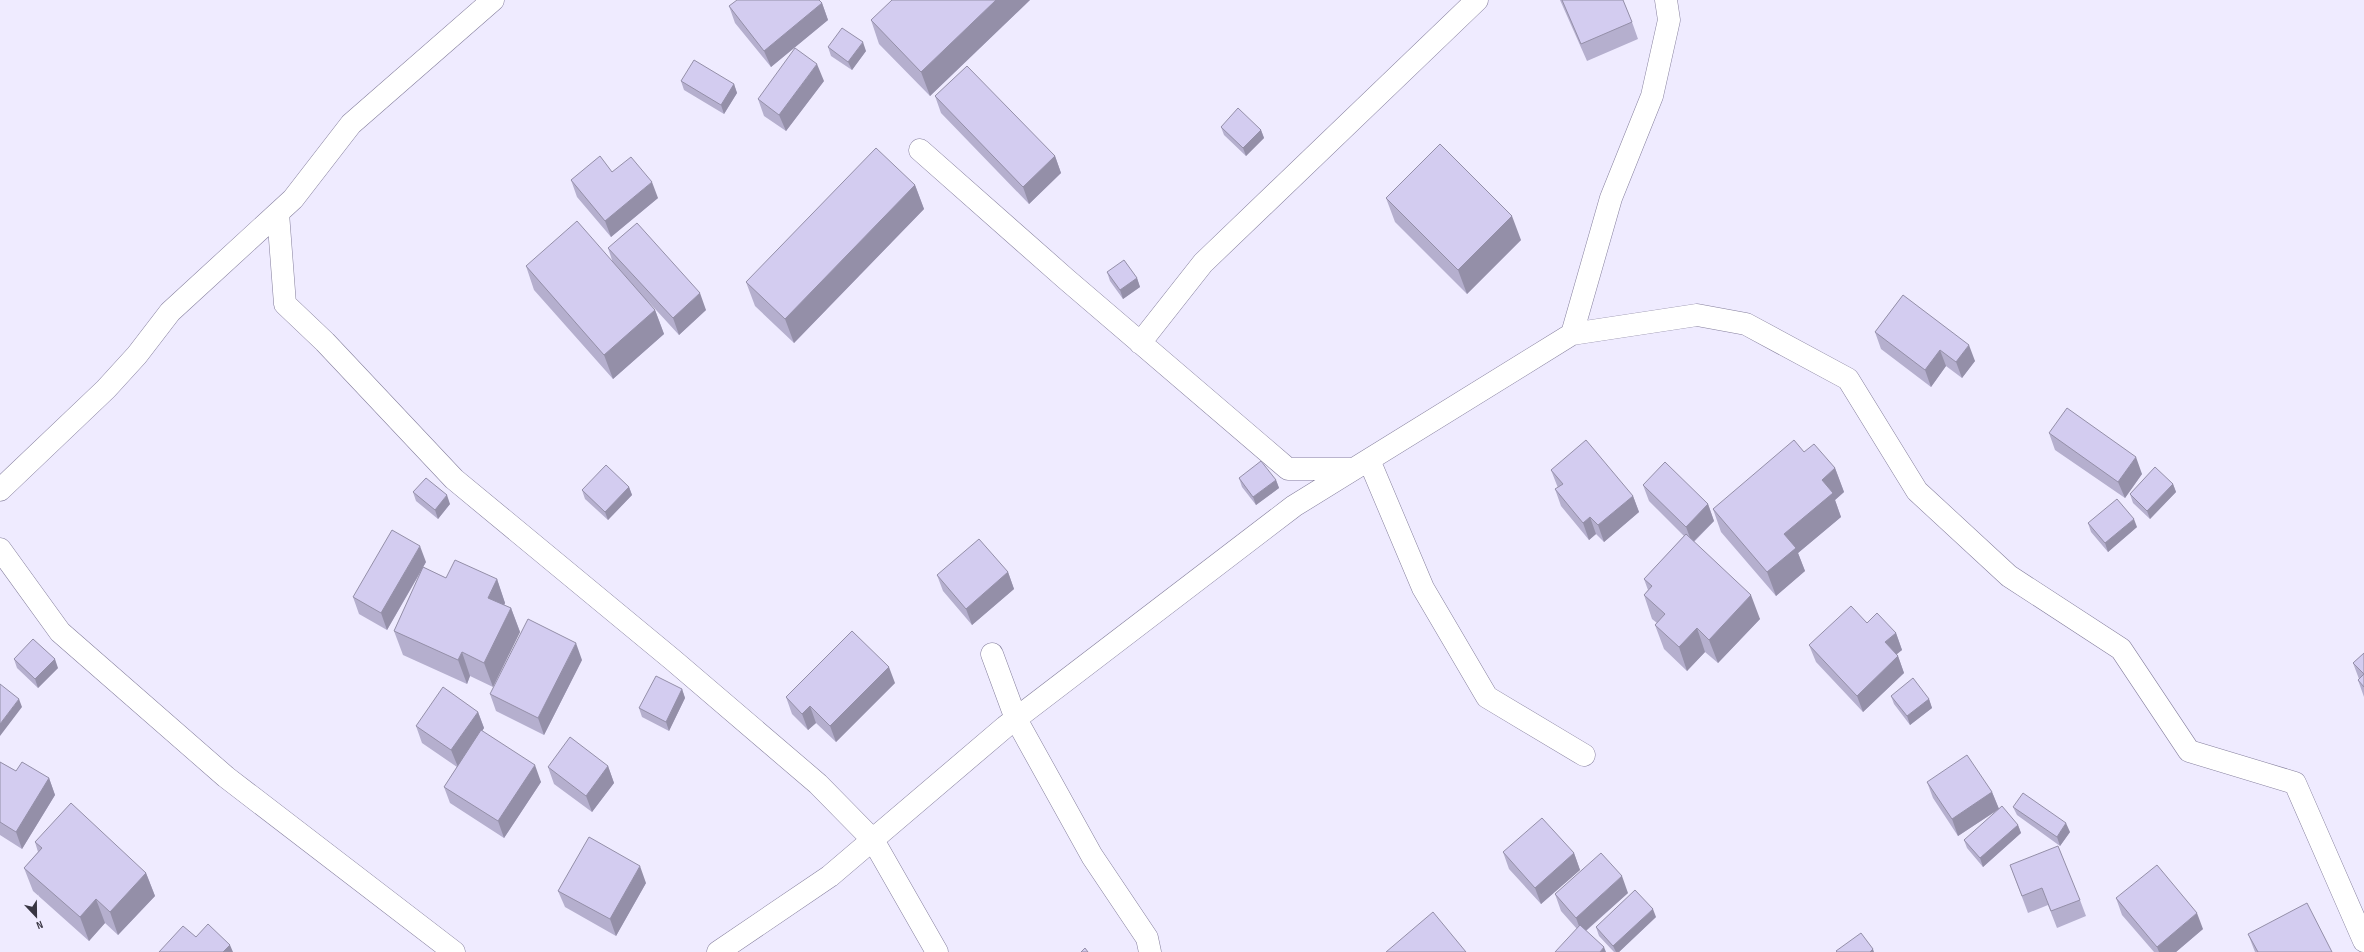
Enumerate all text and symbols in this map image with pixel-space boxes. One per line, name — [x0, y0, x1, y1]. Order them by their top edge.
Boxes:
north arrow — [16, 896, 56, 936]
text: N — [34, 918, 45, 932]

